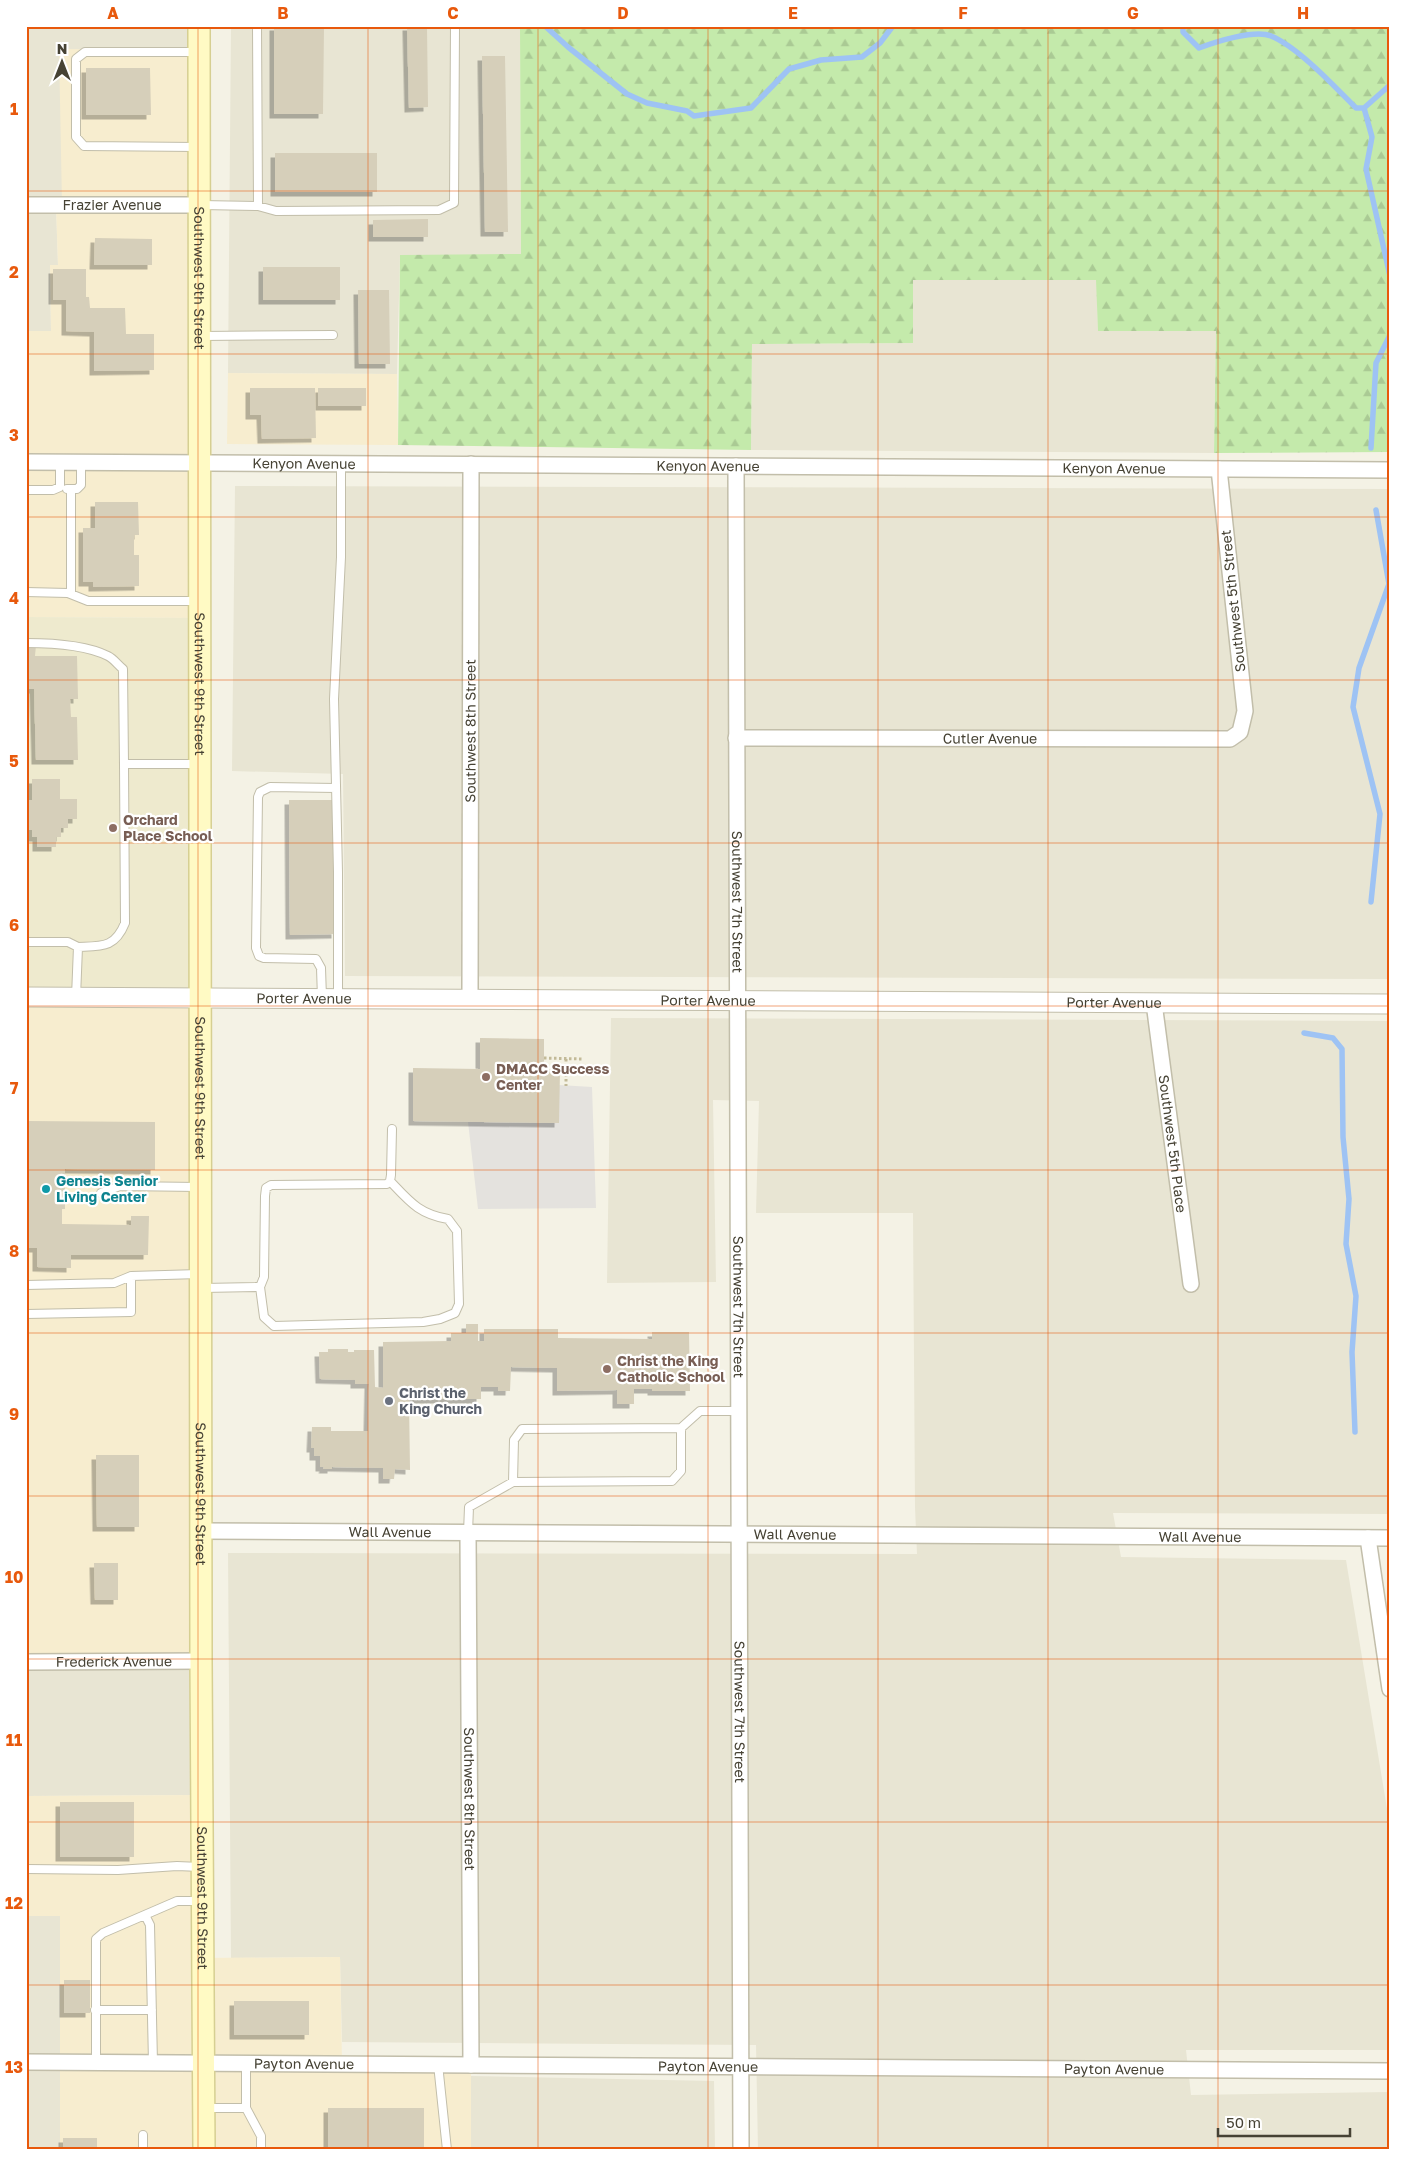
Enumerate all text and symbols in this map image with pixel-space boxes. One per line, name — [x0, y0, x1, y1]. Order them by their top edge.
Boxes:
text: A — [107, 3, 119, 23]
text: B — [277, 3, 289, 23]
text: C — [447, 3, 459, 23]
text: D — [617, 3, 629, 23]
text: E — [788, 3, 798, 23]
text: F — [958, 3, 968, 23]
text: G — [1127, 3, 1139, 23]
text: H — [1297, 3, 1309, 23]
north arrow — [38, 38, 88, 88]
text: N — [57, 40, 67, 57]
text: 1 — [10, 99, 18, 119]
street label: Frazier Avenue — [62, 196, 162, 213]
street label: Southwest 9th Street — [191, 206, 208, 350]
text: 2 — [9, 262, 19, 282]
text: 3 — [9, 425, 19, 445]
street label: Kenyon Avenue — [252, 454, 356, 472]
street label: Kenyon Avenue — [656, 457, 760, 474]
street label: Kenyon Avenue — [1062, 459, 1166, 477]
street label: Southwest 5th Street — [1217, 529, 1248, 673]
text: 4 — [9, 588, 19, 608]
street label: Southwest 9th Street — [192, 612, 209, 756]
street label: Southwest 8th Street — [461, 659, 479, 803]
street label: Cutler Avenue — [943, 729, 1037, 747]
text: 5 — [9, 751, 19, 771]
place label: Orchard Place School — [123, 811, 213, 844]
marker: Orchard Place School — [107, 822, 119, 834]
street label: Southwest 7th Street — [729, 831, 747, 973]
text: 6 — [9, 915, 19, 935]
street label: Porter Avenue — [256, 989, 352, 1007]
street label: Porter Avenue — [660, 991, 756, 1009]
street label: Porter Avenue — [1066, 993, 1162, 1011]
street label: Southwest 9th Street — [192, 1016, 209, 1160]
place label: DMACC Success Center — [496, 1060, 609, 1093]
marker: DMACC Success Center — [480, 1071, 492, 1083]
street label: Southwest 5th Place — [1156, 1074, 1191, 1214]
text: 7 — [10, 1078, 19, 1098]
place label: Genesis Senior Living Center — [56, 1172, 159, 1205]
marker: Genesis Senior Living Center — [40, 1183, 52, 1195]
street label: Southwest 7th Street — [730, 1236, 748, 1378]
text: 8 — [9, 1241, 19, 1261]
place label: Christ the King Catholic School — [617, 1352, 725, 1385]
marker: Christ the King Catholic School — [601, 1363, 613, 1375]
place label: Christ the King Church — [399, 1384, 482, 1417]
marker: Christ the King Church — [383, 1395, 395, 1407]
text: 9 — [9, 1404, 19, 1424]
street label: Southwest 9th Street — [193, 1422, 210, 1566]
street label: Wall Avenue — [349, 1523, 431, 1540]
street label: Wall Avenue — [754, 1525, 836, 1543]
street label: Wall Avenue — [1159, 1528, 1241, 1545]
text: 10 — [5, 1567, 23, 1587]
street label: Southwest 7th Street — [731, 1641, 749, 1783]
street label: Frederick Avenue — [56, 1652, 172, 1670]
street label: Southwest 8th Street — [461, 1727, 479, 1871]
text: 11 — [6, 1730, 22, 1750]
street label: Southwest 9th Street — [194, 1826, 212, 1970]
text: 12 — [5, 1893, 23, 1913]
street label: Payton Avenue — [254, 2055, 354, 2072]
text: 13 — [5, 2057, 23, 2077]
street label: Payton Avenue — [658, 2057, 758, 2075]
street label: Payton Avenue — [1064, 2060, 1164, 2078]
scale bar — [1218, 2106, 1351, 2138]
text: 50 m — [1226, 2113, 1261, 2131]

